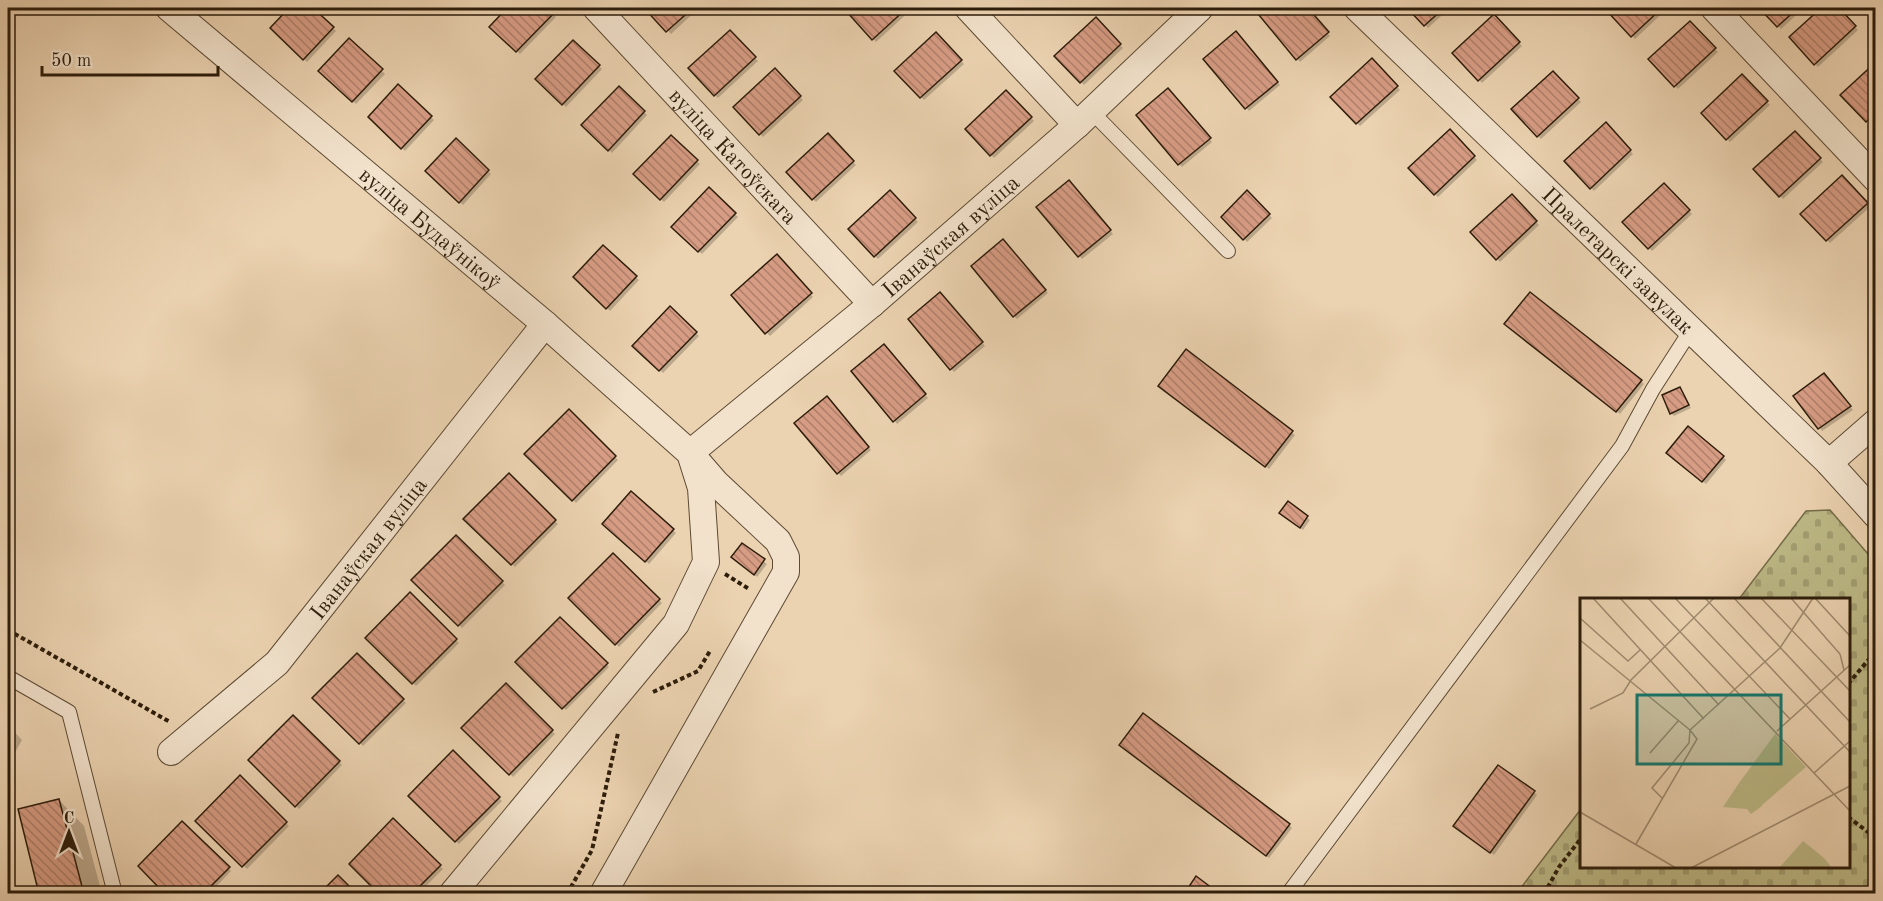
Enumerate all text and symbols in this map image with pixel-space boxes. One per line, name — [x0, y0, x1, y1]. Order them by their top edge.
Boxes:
scale bar — [42, 39, 218, 77]
text: 50 m — [51, 52, 91, 70]
street label: вуліца Катоўскага — [664, 85, 801, 229]
street label: вуліца Будаўнікоў — [354, 164, 505, 295]
street label: Іванаўская вуліца — [879, 172, 1024, 303]
street label: Пралетарскі завулак — [1537, 184, 1697, 339]
street label: Іванаўская вуліца — [307, 474, 432, 624]
inset map — [1580, 598, 1850, 868]
north arrow — [39, 802, 99, 862]
text: С — [64, 811, 74, 827]

